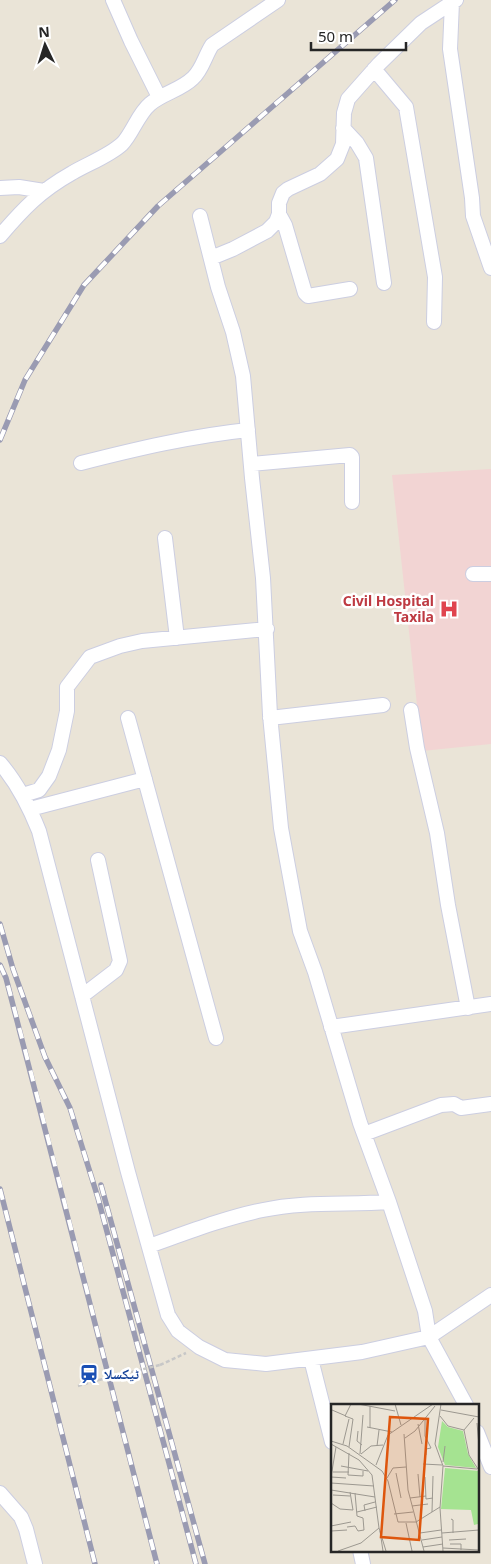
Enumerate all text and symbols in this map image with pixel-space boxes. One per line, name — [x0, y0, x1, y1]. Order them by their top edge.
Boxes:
north arrow — [20, 20, 70, 70]
scale bar — [311, 20, 406, 52]
text: N — [38, 22, 50, 41]
text: 50 m — [318, 26, 353, 46]
place label: Civil Hospital Taxila — [343, 591, 434, 626]
hospital icon: Civil Hospital Taxila — [438, 598, 460, 620]
station icon: ٹیکسلا — [78, 1363, 100, 1385]
place label: ٹیکسلا — [104, 1364, 139, 1383]
inset map — [331, 1404, 478, 1552]

